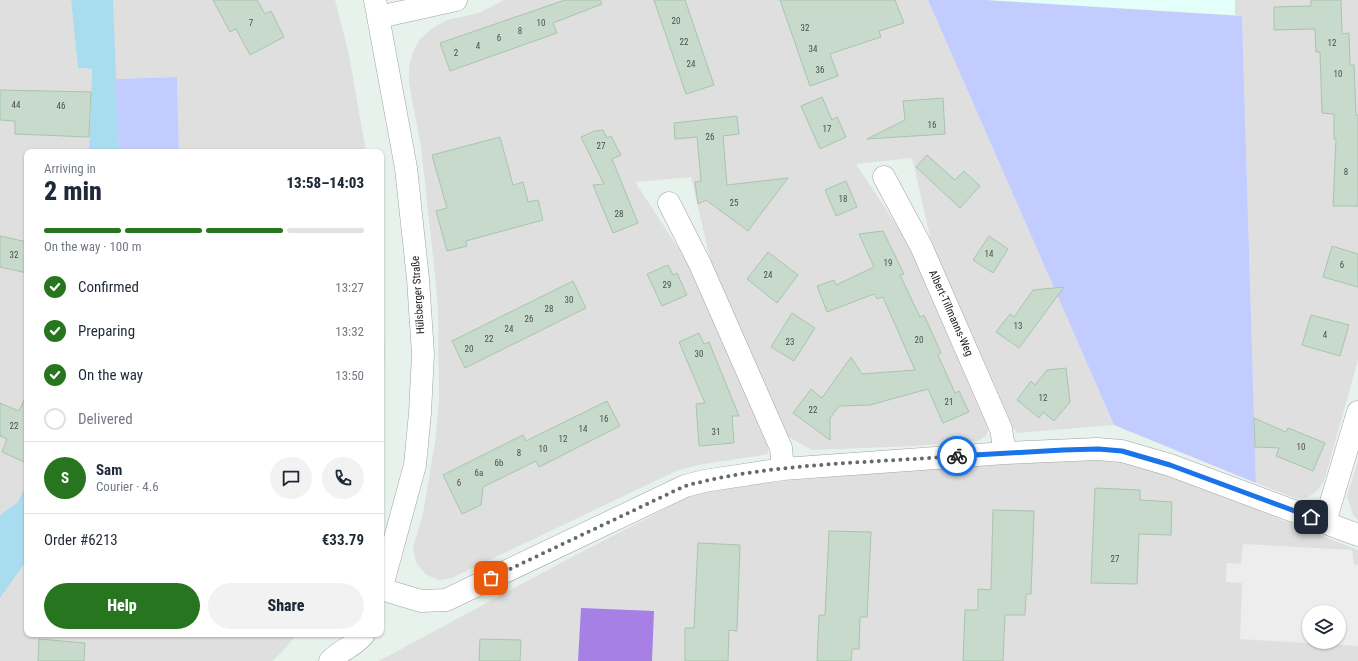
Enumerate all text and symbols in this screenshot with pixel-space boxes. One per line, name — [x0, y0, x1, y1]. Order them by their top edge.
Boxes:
house number: 20 — [672, 16, 680, 26]
house number: 7 — [249, 18, 254, 28]
house number: 10 — [537, 18, 545, 28]
house number: 32 — [801, 23, 810, 33]
house number: 8 — [518, 26, 522, 36]
house number: 6 — [497, 33, 501, 43]
house number: 22 — [680, 37, 689, 47]
house number: 12 — [1328, 38, 1337, 48]
house number: 4 — [476, 41, 481, 51]
house number: 34 — [809, 44, 818, 54]
house number: 2 — [454, 48, 459, 58]
house number: 24 — [687, 59, 696, 69]
house number: 36 — [816, 65, 824, 75]
house number: 10 — [1334, 69, 1342, 79]
house number: 44 — [12, 100, 21, 110]
house number: 46 — [57, 101, 65, 111]
house number: 16 — [928, 120, 936, 130]
house number: 17 — [823, 124, 832, 134]
house number: 26 — [706, 132, 714, 142]
house number: 27 — [597, 141, 606, 151]
text: Arriving in — [44, 161, 96, 176]
house number: 8 — [1344, 167, 1348, 177]
text: 13:58–14:03 — [286, 174, 364, 192]
text: 2 min — [44, 176, 102, 206]
house number: 18 — [839, 194, 847, 204]
house number: 25 — [730, 198, 739, 208]
house number: 28 — [615, 209, 623, 219]
text: On the way · 100 m — [44, 239, 141, 254]
house number: 14 — [985, 249, 994, 259]
house number: 32 — [10, 250, 19, 260]
street label: Hülsberger Straße — [409, 256, 427, 334]
house number: 19 — [884, 258, 892, 268]
house number: 6 — [1340, 260, 1344, 270]
street label: Albert-Tillmanns-Weg — [926, 268, 976, 358]
house number: 24 — [764, 270, 773, 280]
icon: check — [44, 276, 66, 298]
text: Confirmed — [78, 278, 139, 296]
text: 13:27 — [335, 280, 364, 295]
house number: 29 — [663, 280, 671, 290]
house number: 30 — [565, 295, 573, 305]
house number: 28 — [545, 304, 553, 314]
house number: 26 — [525, 314, 533, 324]
icon: check — [44, 320, 66, 342]
house number: 13 — [1014, 321, 1022, 331]
text: Preparing — [78, 322, 135, 340]
text: 13:32 — [335, 324, 364, 339]
house number: 24 — [505, 324, 514, 334]
house number: 4 — [1323, 330, 1328, 340]
house number: 22 — [485, 334, 494, 344]
house number: 20 — [915, 335, 923, 345]
house number: 23 — [786, 337, 794, 347]
house number: 20 — [465, 344, 473, 354]
house number: 30 — [695, 349, 703, 359]
icon: check — [44, 364, 66, 386]
text: On the way — [78, 366, 143, 384]
text: 13:50 — [335, 368, 364, 383]
house number: 12 — [1039, 393, 1048, 403]
house number: 21 — [945, 397, 953, 407]
house number: 22 — [809, 405, 818, 415]
text: Delivered — [78, 410, 133, 428]
house number: 16 — [600, 414, 608, 424]
house number: 22 — [10, 421, 19, 431]
house number: 14 — [579, 424, 588, 434]
house number: 31 — [712, 427, 720, 437]
house number: 12 — [559, 434, 568, 444]
courier — [937, 436, 977, 476]
house number: 10 — [1297, 442, 1305, 452]
house number: 10 — [539, 444, 547, 454]
icon: bike — [946, 445, 968, 467]
house number: 8 — [517, 448, 521, 458]
button: chat — [270, 457, 312, 499]
button: phone — [322, 457, 364, 499]
house number: 6b — [495, 458, 504, 468]
text: Sam — [96, 461, 122, 479]
house number: 6a — [475, 468, 483, 478]
text: S — [61, 469, 69, 487]
house number: 6 — [457, 478, 461, 488]
text: Courier · 4.6 — [96, 479, 159, 494]
pin — [1294, 500, 1328, 534]
icon: home — [1300, 506, 1322, 528]
text: Order #6213 — [44, 531, 118, 549]
text: €33.79 — [322, 531, 364, 549]
house number: 27 — [1111, 554, 1120, 564]
pin — [474, 561, 508, 595]
icon: bag — [480, 567, 502, 589]
button: Help — [44, 583, 200, 629]
button: Share — [208, 583, 364, 629]
map controls — [1302, 605, 1346, 649]
button: layers — [1302, 605, 1346, 649]

